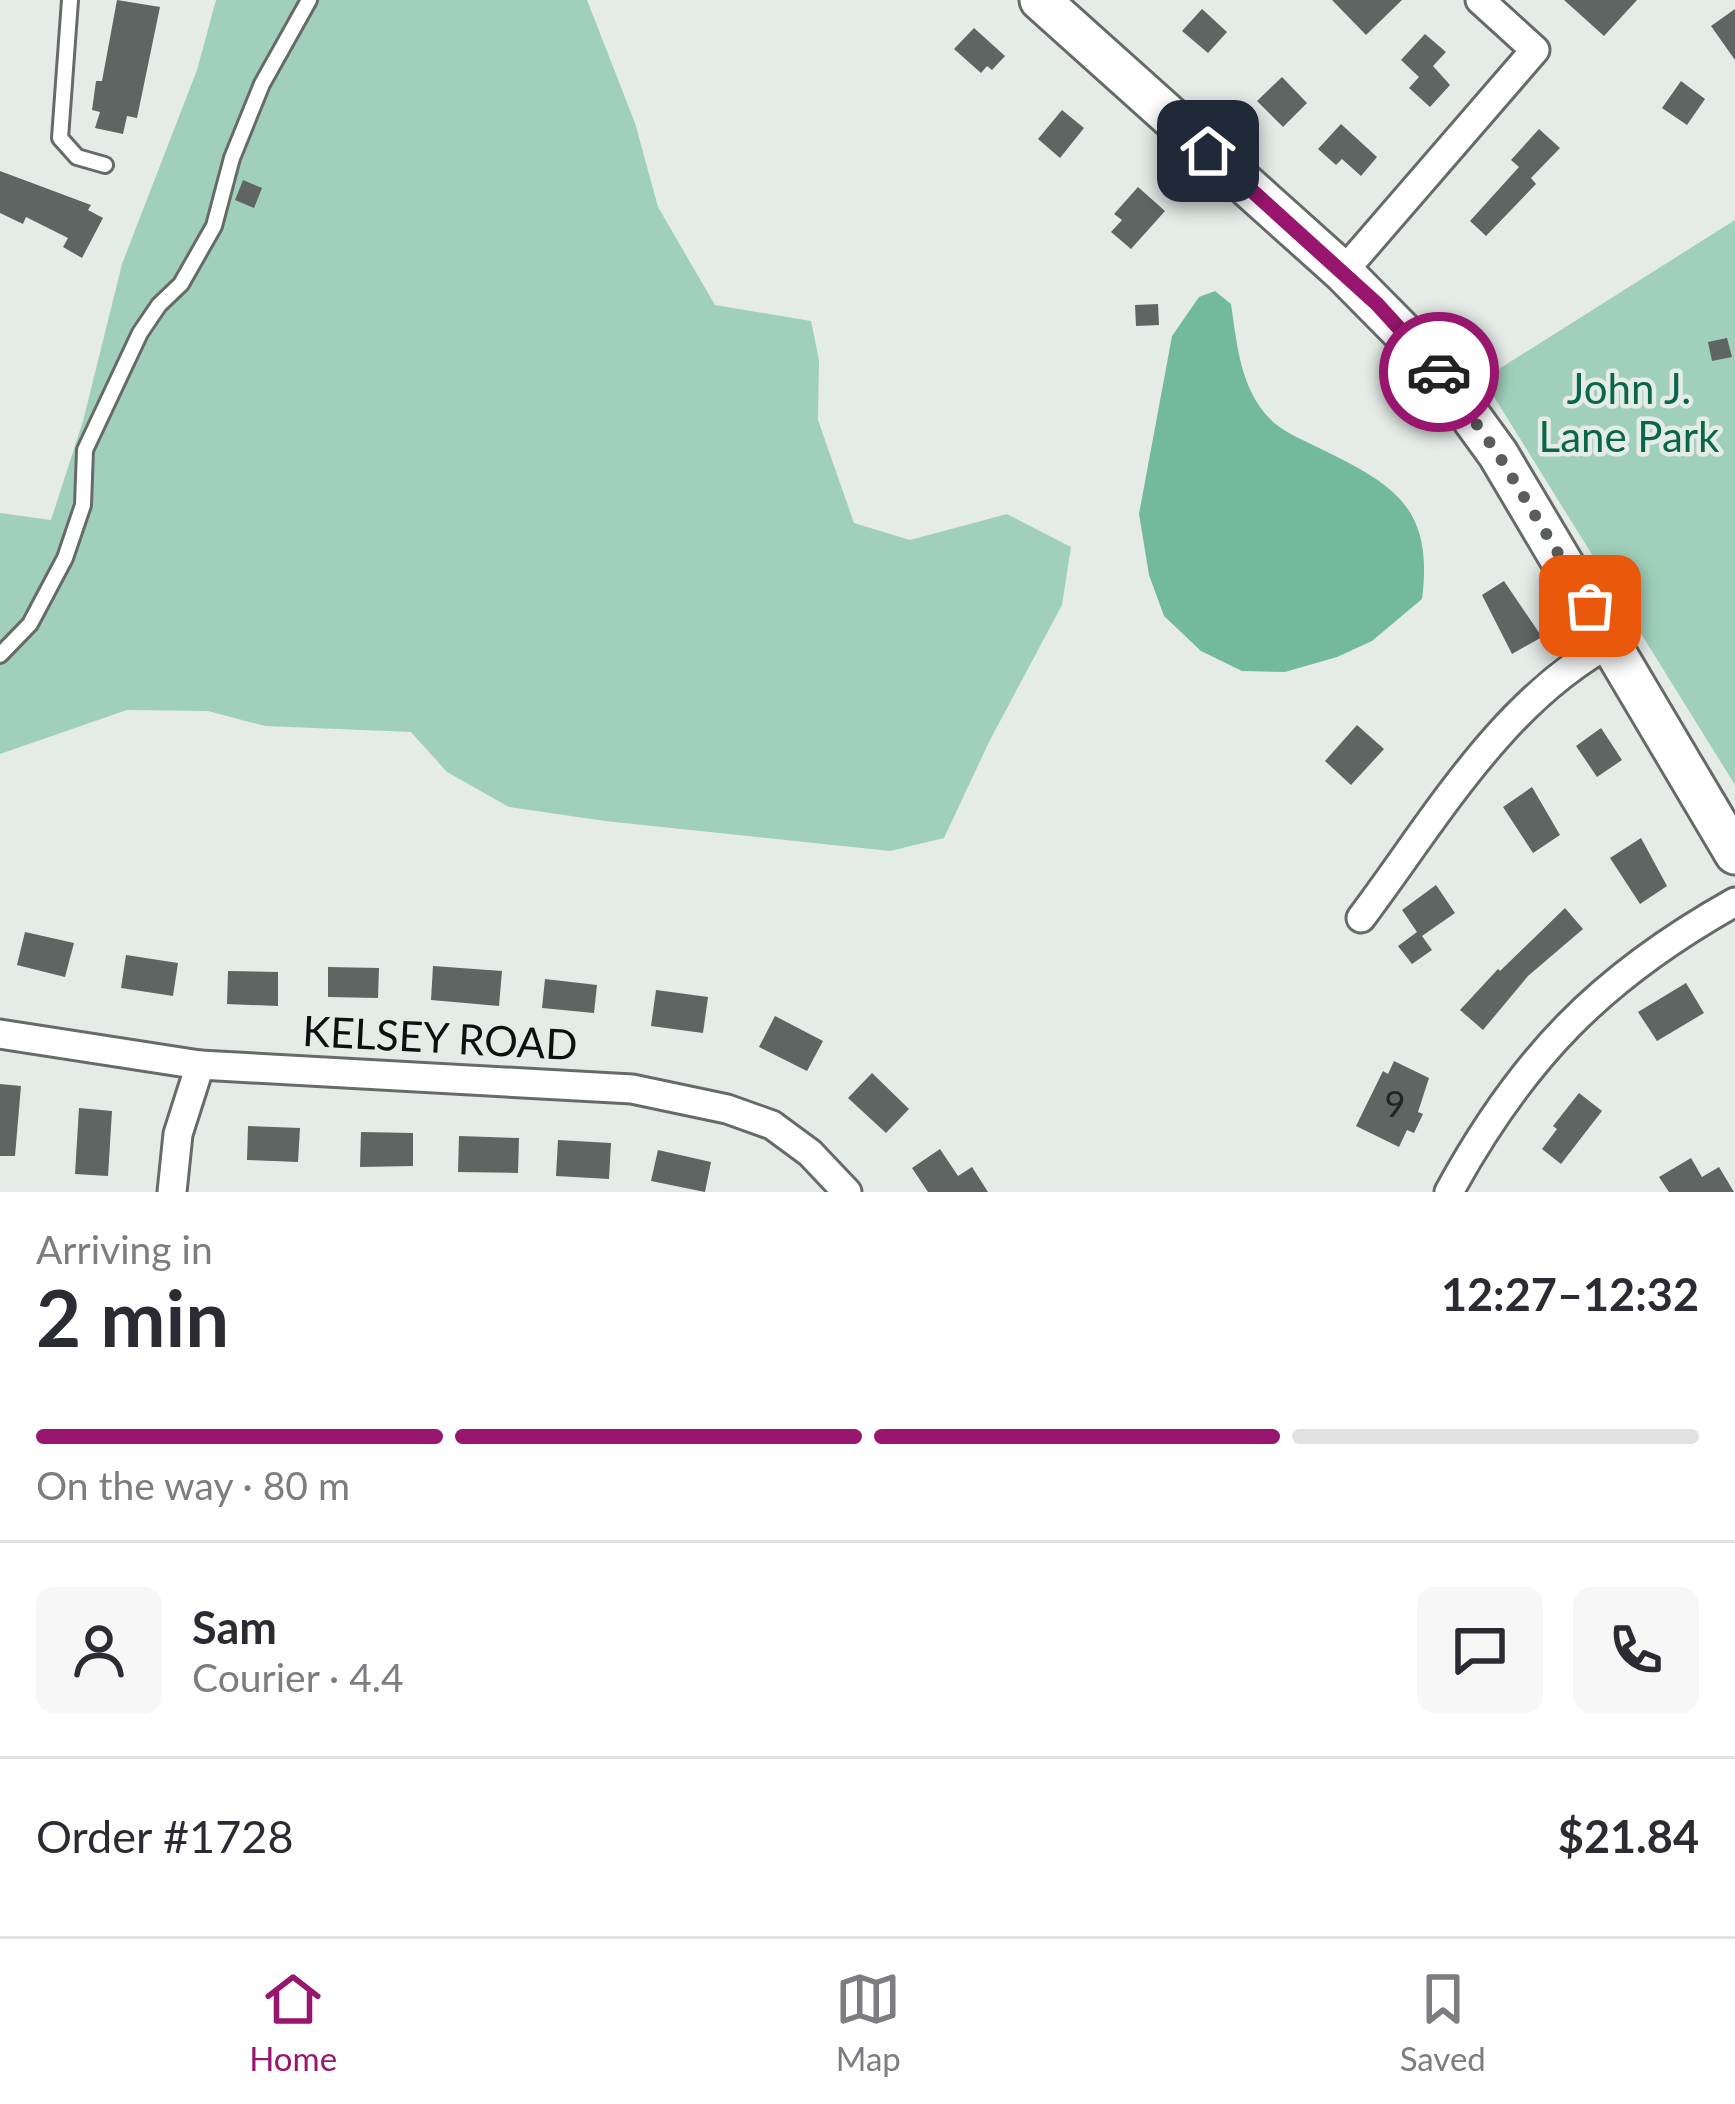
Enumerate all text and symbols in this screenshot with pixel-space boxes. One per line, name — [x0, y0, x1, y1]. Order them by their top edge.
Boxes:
pin — [1157, 100, 1259, 202]
icon: home — [1175, 118, 1241, 184]
courier — [1379, 312, 1499, 432]
icon: car — [1406, 339, 1472, 405]
park label: John J. Lane Park — [1539, 363, 1720, 461]
pin — [1539, 555, 1641, 657]
icon: bag — [1557, 573, 1623, 639]
street label: KELSEY ROAD — [301, 1005, 579, 1069]
house number: 9 — [1385, 1081, 1405, 1125]
text: Arriving in — [36, 1226, 213, 1272]
text: 12:27–12:32 — [1441, 1267, 1699, 1321]
text: 2 min — [36, 1270, 229, 1364]
text: On the way · 80 m — [36, 1462, 350, 1508]
button: person — [36, 1587, 162, 1713]
button: chat — [1417, 1587, 1543, 1713]
button: phone — [1573, 1587, 1699, 1713]
text: Sam — [192, 1600, 277, 1654]
text: Courier · 4.4 — [192, 1654, 404, 1700]
text: Order #1728 — [36, 1809, 294, 1863]
text: $21.84 — [1558, 1809, 1699, 1863]
tab: Home — [249, 1966, 337, 2078]
tab: Map — [835, 1966, 901, 2078]
tab: Saved — [1400, 1966, 1486, 2078]

